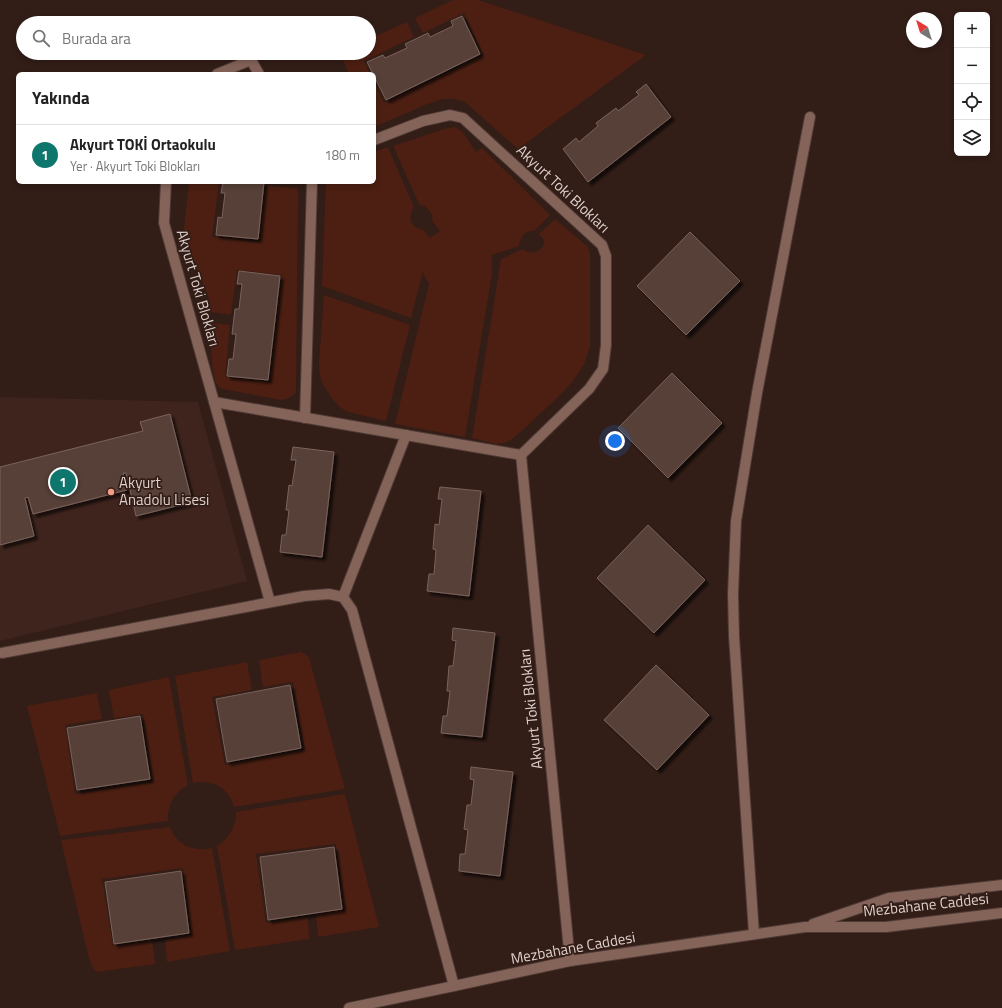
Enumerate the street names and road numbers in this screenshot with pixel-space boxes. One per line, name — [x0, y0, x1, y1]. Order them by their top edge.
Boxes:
street label: Akyurt Toki Blokları — [511, 139, 615, 238]
street label: Akyurt Toki Blokları — [171, 227, 226, 349]
street label: Akyurt Toki Blokları — [513, 648, 548, 770]
street label: Mezbahane Caddesi — [862, 886, 990, 923]
street label: Mezbahane Caddesi — [509, 925, 637, 970]

